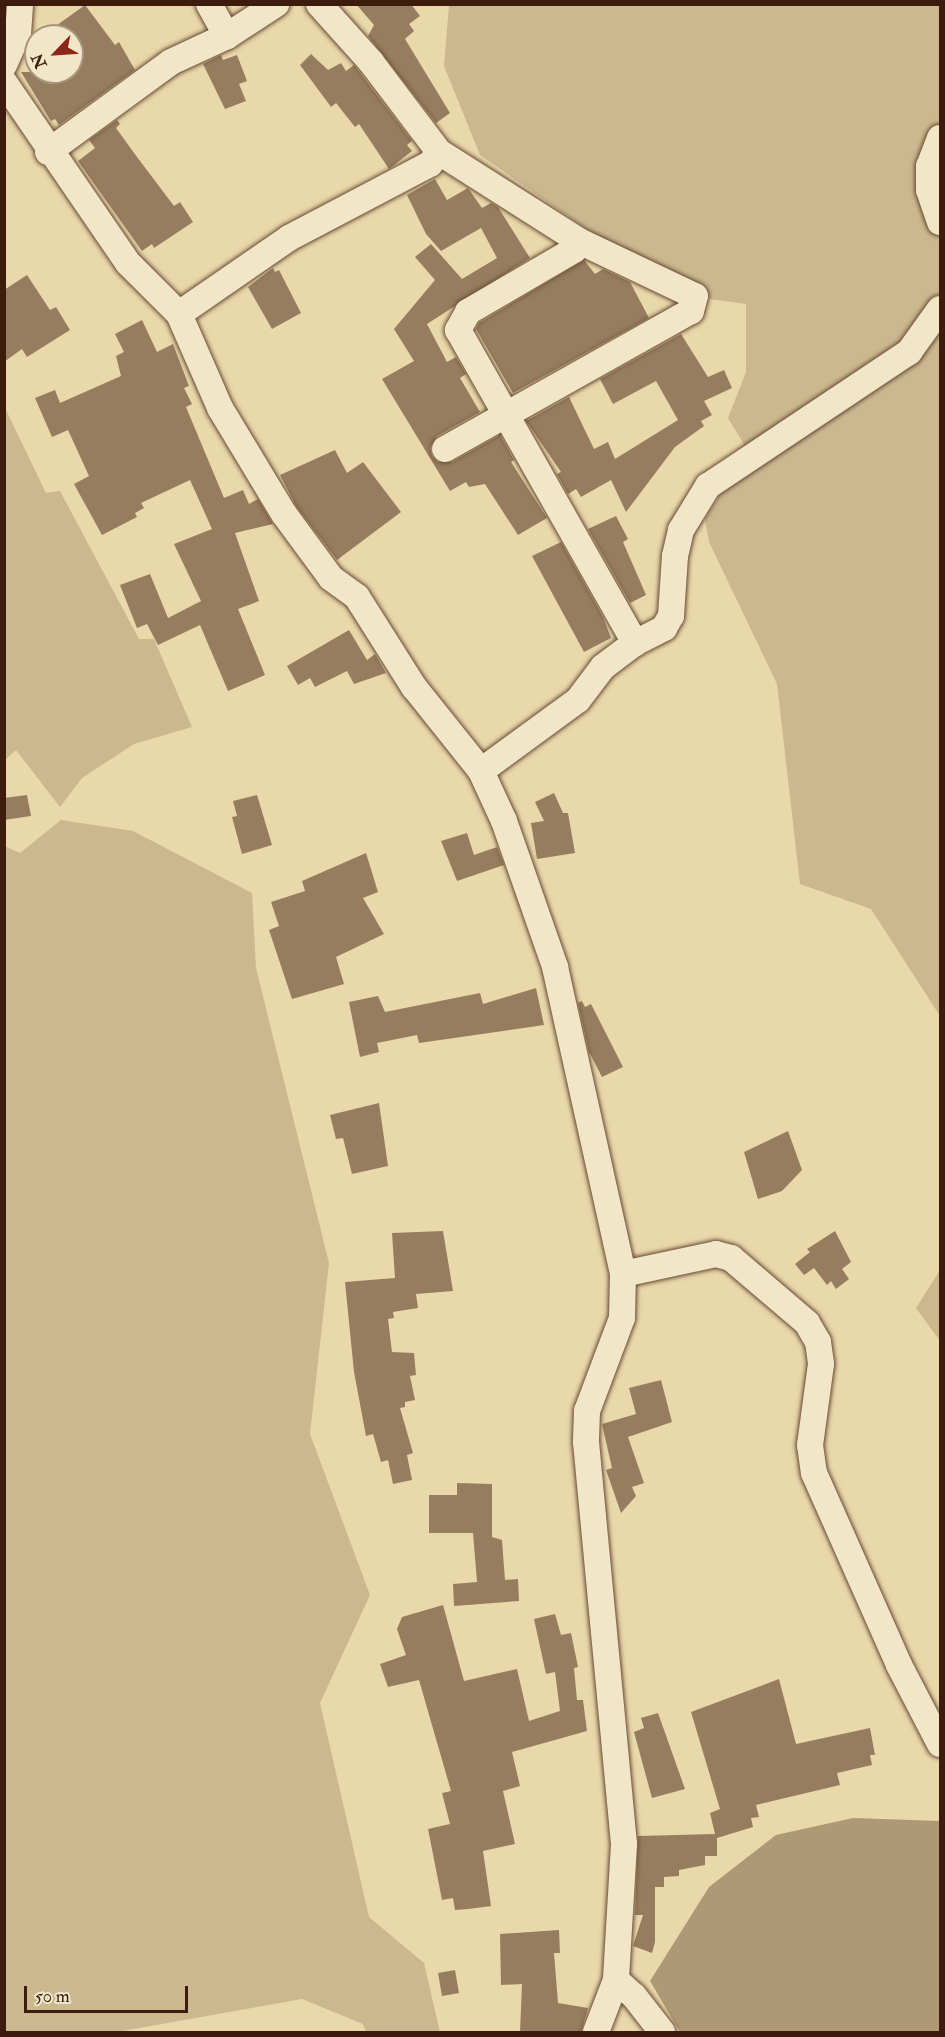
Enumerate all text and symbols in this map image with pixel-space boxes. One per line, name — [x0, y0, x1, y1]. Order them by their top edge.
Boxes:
north arrow — [24, 24, 84, 84]
text: N — [27, 50, 52, 71]
scale bar — [27, 1974, 190, 2012]
text: 50 m — [35, 1985, 70, 2008]

